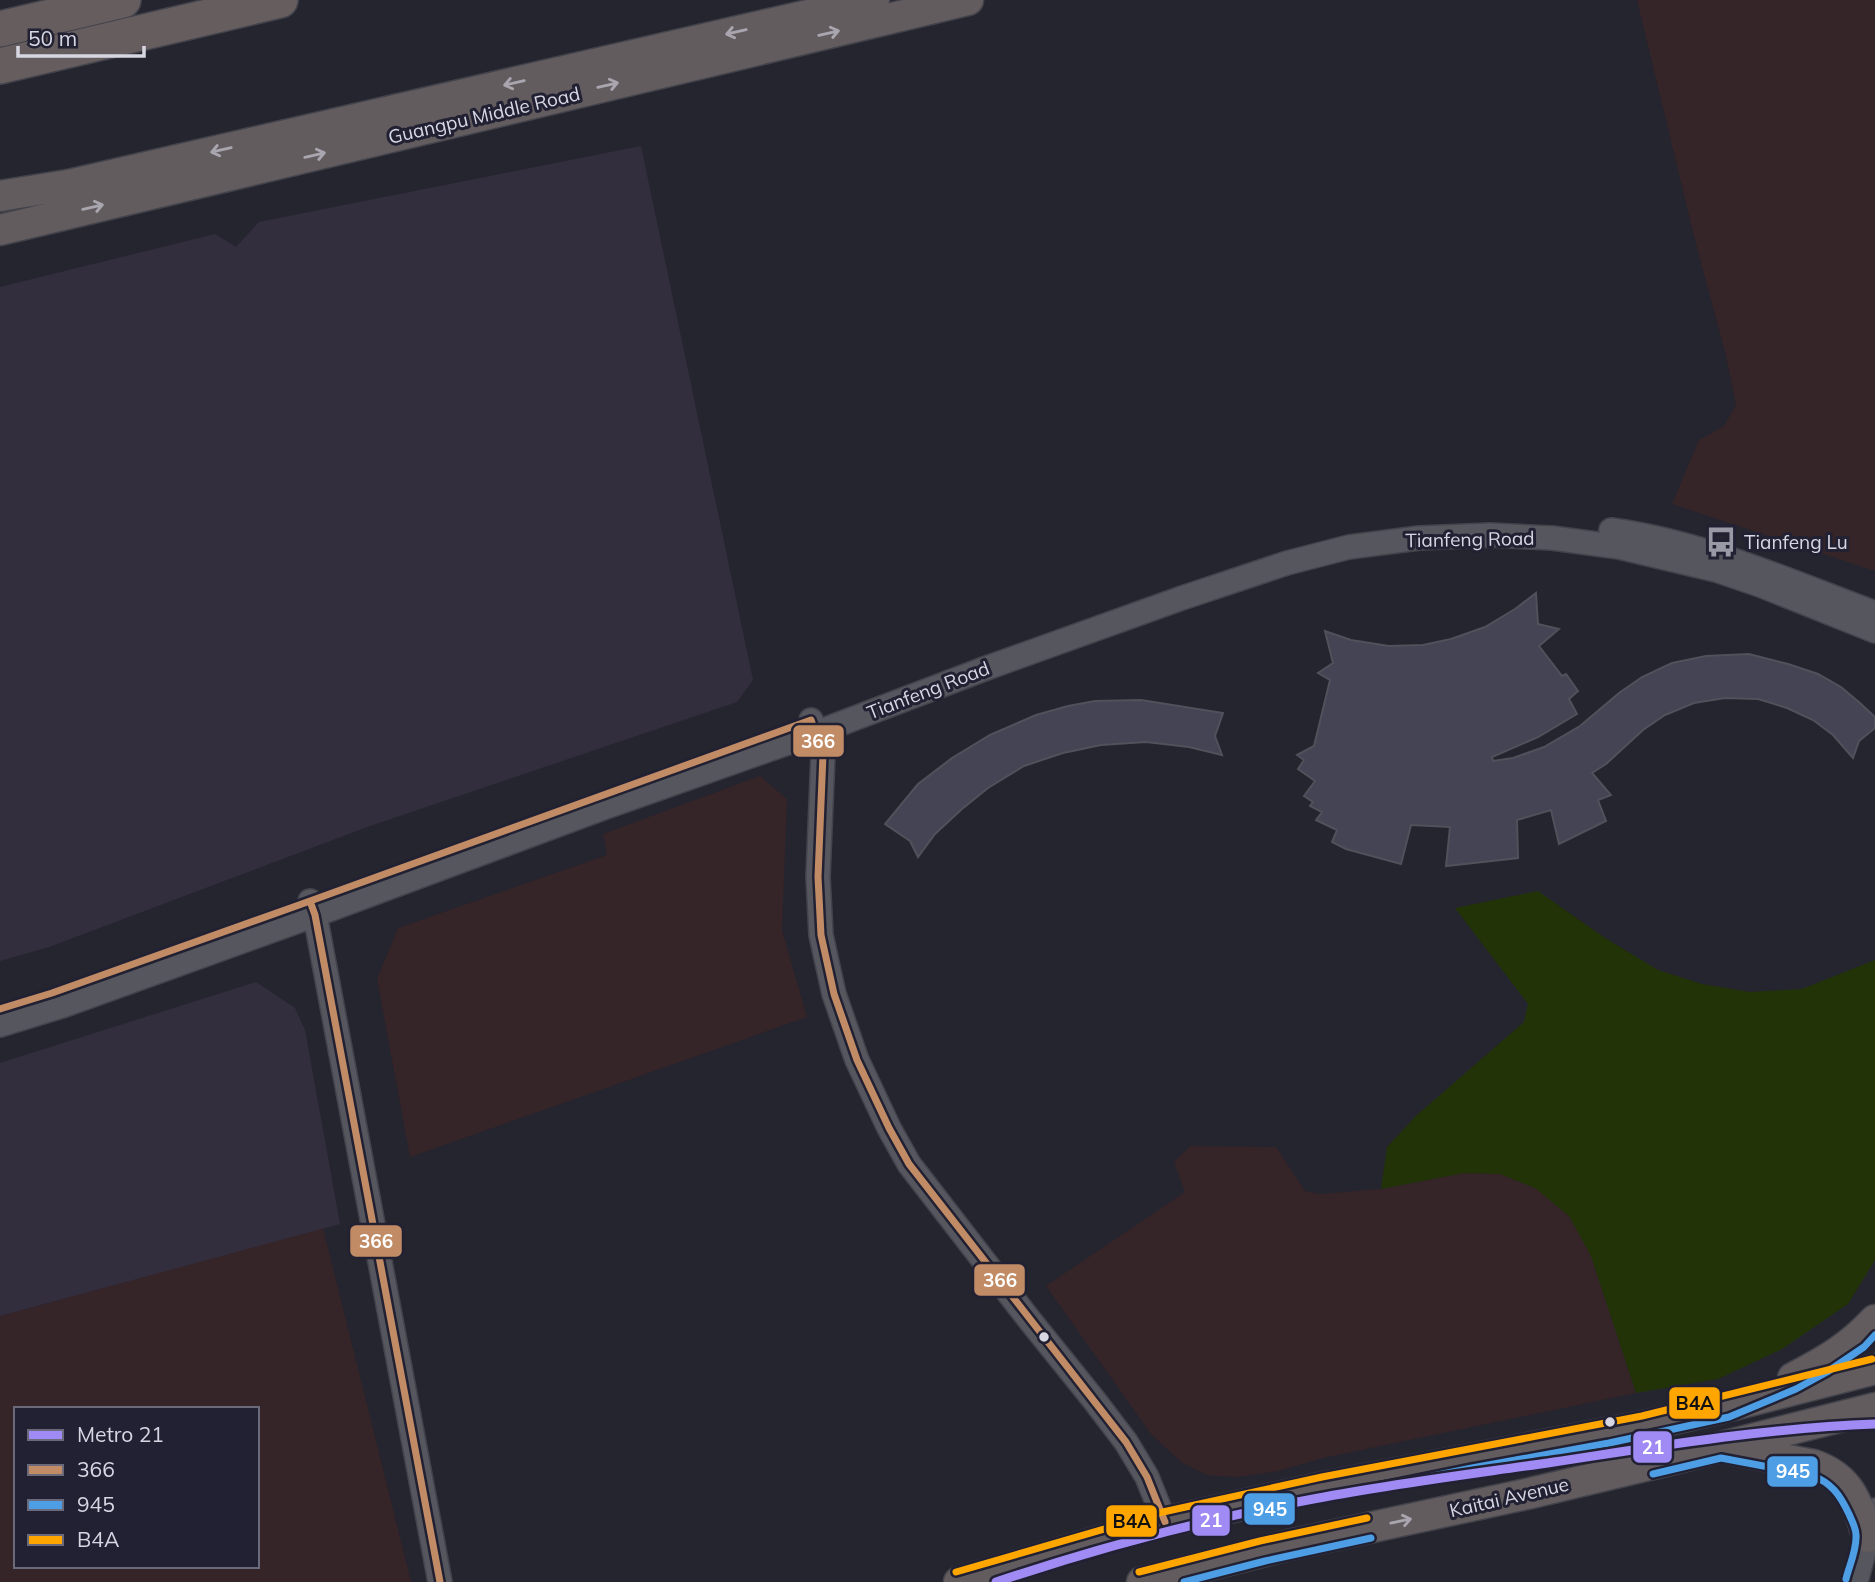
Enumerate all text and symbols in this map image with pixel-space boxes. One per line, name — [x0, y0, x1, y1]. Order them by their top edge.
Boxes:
scale bar — [18, 14, 144, 58]
text: 50 m — [28, 25, 77, 51]
one-way arrow — [725, 26, 748, 39]
one-way arrow — [817, 26, 840, 39]
one-way arrow — [503, 77, 526, 90]
one-way arrow — [596, 78, 619, 92]
street label: Guangpu Middle Road — [386, 81, 582, 149]
one-way arrow — [210, 143, 233, 157]
one-way arrow — [303, 148, 326, 161]
one-way arrow — [82, 200, 104, 213]
bus stop icon: Tianfeng Lu — [1704, 525, 1738, 559]
street label: Tianfeng Road — [1405, 526, 1535, 552]
place label: Tianfeng Lu — [1744, 530, 1848, 554]
street label: Tianfeng Road — [863, 656, 993, 724]
line badge: 366 — [792, 724, 845, 758]
text: 366 — [801, 729, 835, 753]
line badge: 366 — [349, 1224, 403, 1258]
text: 366 — [359, 1229, 393, 1253]
line badge: 366 — [973, 1263, 1026, 1297]
text: 366 — [983, 1268, 1017, 1292]
unlabelled marker — [1037, 1330, 1051, 1344]
line badge: B4A — [1668, 1386, 1721, 1420]
text: B4A — [1676, 1391, 1715, 1415]
legend — [14, 1407, 259, 1568]
unlabelled marker — [1603, 1415, 1617, 1429]
text: Metro 21 — [77, 1421, 164, 1447]
line badge: 21 — [1632, 1430, 1673, 1464]
text: 21 — [1642, 1435, 1664, 1459]
line badge: 945 — [1766, 1455, 1819, 1488]
text: 366 — [77, 1456, 115, 1482]
text: 945 — [1776, 1459, 1810, 1483]
street label: Kaitai Avenue — [1447, 1472, 1571, 1522]
text: 945 — [77, 1491, 115, 1517]
line badge: 945 — [1243, 1492, 1296, 1526]
text: 945 — [1253, 1497, 1287, 1521]
line badge: B4A — [1105, 1504, 1158, 1538]
line badge: 21 — [1191, 1504, 1231, 1537]
text: 21 — [1200, 1508, 1222, 1532]
text: B4A — [1113, 1509, 1152, 1533]
one-way arrow — [1389, 1514, 1412, 1528]
text: B4A — [77, 1526, 120, 1552]

